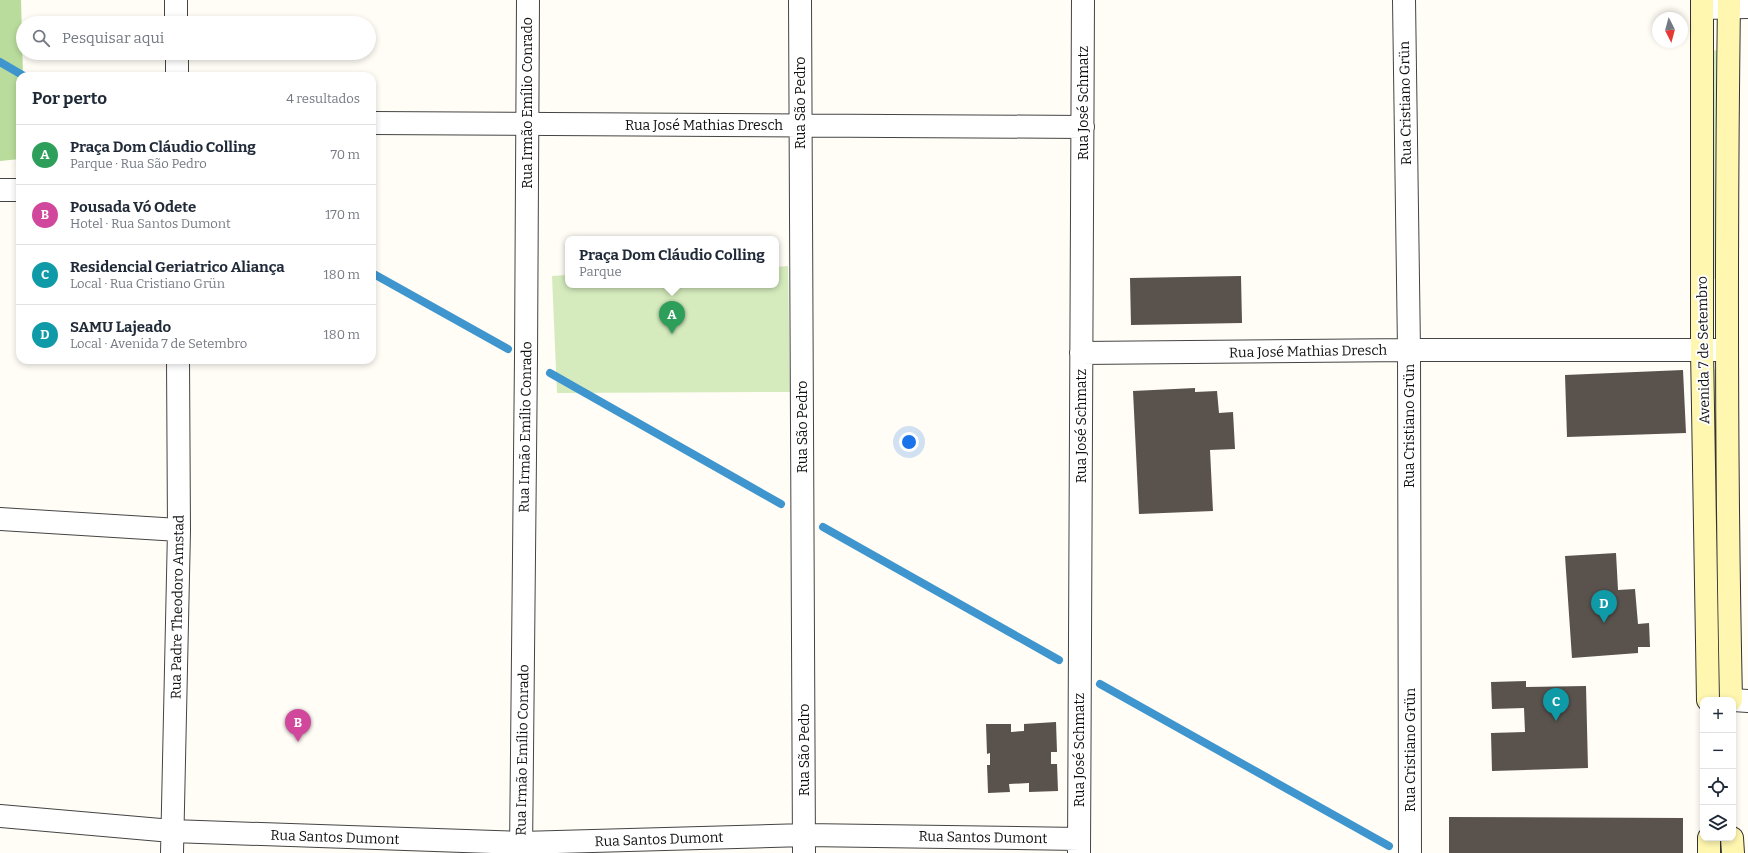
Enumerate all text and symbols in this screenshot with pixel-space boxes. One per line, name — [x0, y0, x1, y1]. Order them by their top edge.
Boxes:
north arrow — [1652, 12, 1688, 48]
search box — [16, 16, 376, 60]
street label: Rua Irmão Emílio Conrado — [519, 17, 536, 189]
icon: search — [30, 27, 52, 49]
text: Pesquisar aqui — [62, 29, 164, 47]
street label: Rua Cristiano Grün — [1396, 41, 1415, 165]
street label: Rua José Schmatz — [1075, 46, 1092, 160]
street label: Rua São Pedro — [792, 57, 809, 149]
text: Por perto — [32, 88, 107, 109]
text: 4 resultados — [286, 91, 360, 106]
street label: Rua José Mathias Dresch — [625, 117, 783, 134]
text: Praça Dom Cláudio Colling — [70, 138, 256, 156]
text: A — [40, 147, 50, 162]
text: 70 m — [330, 147, 360, 162]
text: Parque · Rua São Pedro — [70, 156, 207, 171]
text: Pousada Vó Odete — [70, 198, 196, 216]
text: B — [41, 207, 49, 222]
text: 170 m — [325, 207, 360, 222]
text: Hotel · Rua Santos Dumont — [70, 216, 231, 231]
popup — [565, 236, 779, 288]
text: Praça Dom Cláudio Colling — [579, 246, 765, 264]
text: Residencial Geriatrico Aliança — [70, 258, 285, 276]
text: Parque — [579, 264, 622, 279]
text: C — [41, 267, 49, 282]
text: 180 m — [324, 267, 360, 282]
text: Local · Rua Cristiano Grün — [70, 276, 225, 291]
street label: Avenida 7 de Setembro — [1694, 276, 1713, 424]
pin: A — [659, 301, 685, 334]
text: SAMU Lajeado — [70, 318, 171, 336]
text: D — [40, 327, 50, 342]
text: 180 m — [324, 327, 360, 342]
text: Local · Avenida 7 de Setembro — [70, 336, 247, 351]
street label: Rua Irmão Emílio Conrado — [516, 341, 535, 513]
street label: Rua José Mathias Dresch — [1229, 342, 1387, 361]
street label: Rua Cristiano Grün — [1401, 364, 1418, 488]
street label: Rua José Schmatz — [1073, 369, 1090, 483]
street label: Rua São Pedro — [794, 381, 811, 473]
your location — [899, 432, 919, 452]
street label: Rua Padre Theodoro Amstad — [167, 515, 188, 699]
pin: D — [1591, 590, 1617, 623]
street label: Rua Irmão Emílio Conrado — [513, 664, 532, 836]
street label: Rua Cristiano Grün — [1402, 688, 1419, 812]
pin: C — [1543, 688, 1569, 721]
street label: Rua José Schmatz — [1071, 693, 1088, 807]
map controls — [1700, 697, 1736, 841]
button: + — [1700, 697, 1736, 733]
street label: Rua São Pedro — [796, 704, 813, 796]
pin: B — [285, 709, 311, 742]
button: − — [1700, 733, 1736, 769]
button: locate — [1700, 769, 1736, 805]
button: layers — [1700, 805, 1736, 841]
street label: Rua Santos Dumont — [270, 827, 400, 848]
street label: Rua Santos Dumont — [918, 828, 1048, 847]
street label: Rua Santos Dumont — [594, 829, 724, 850]

